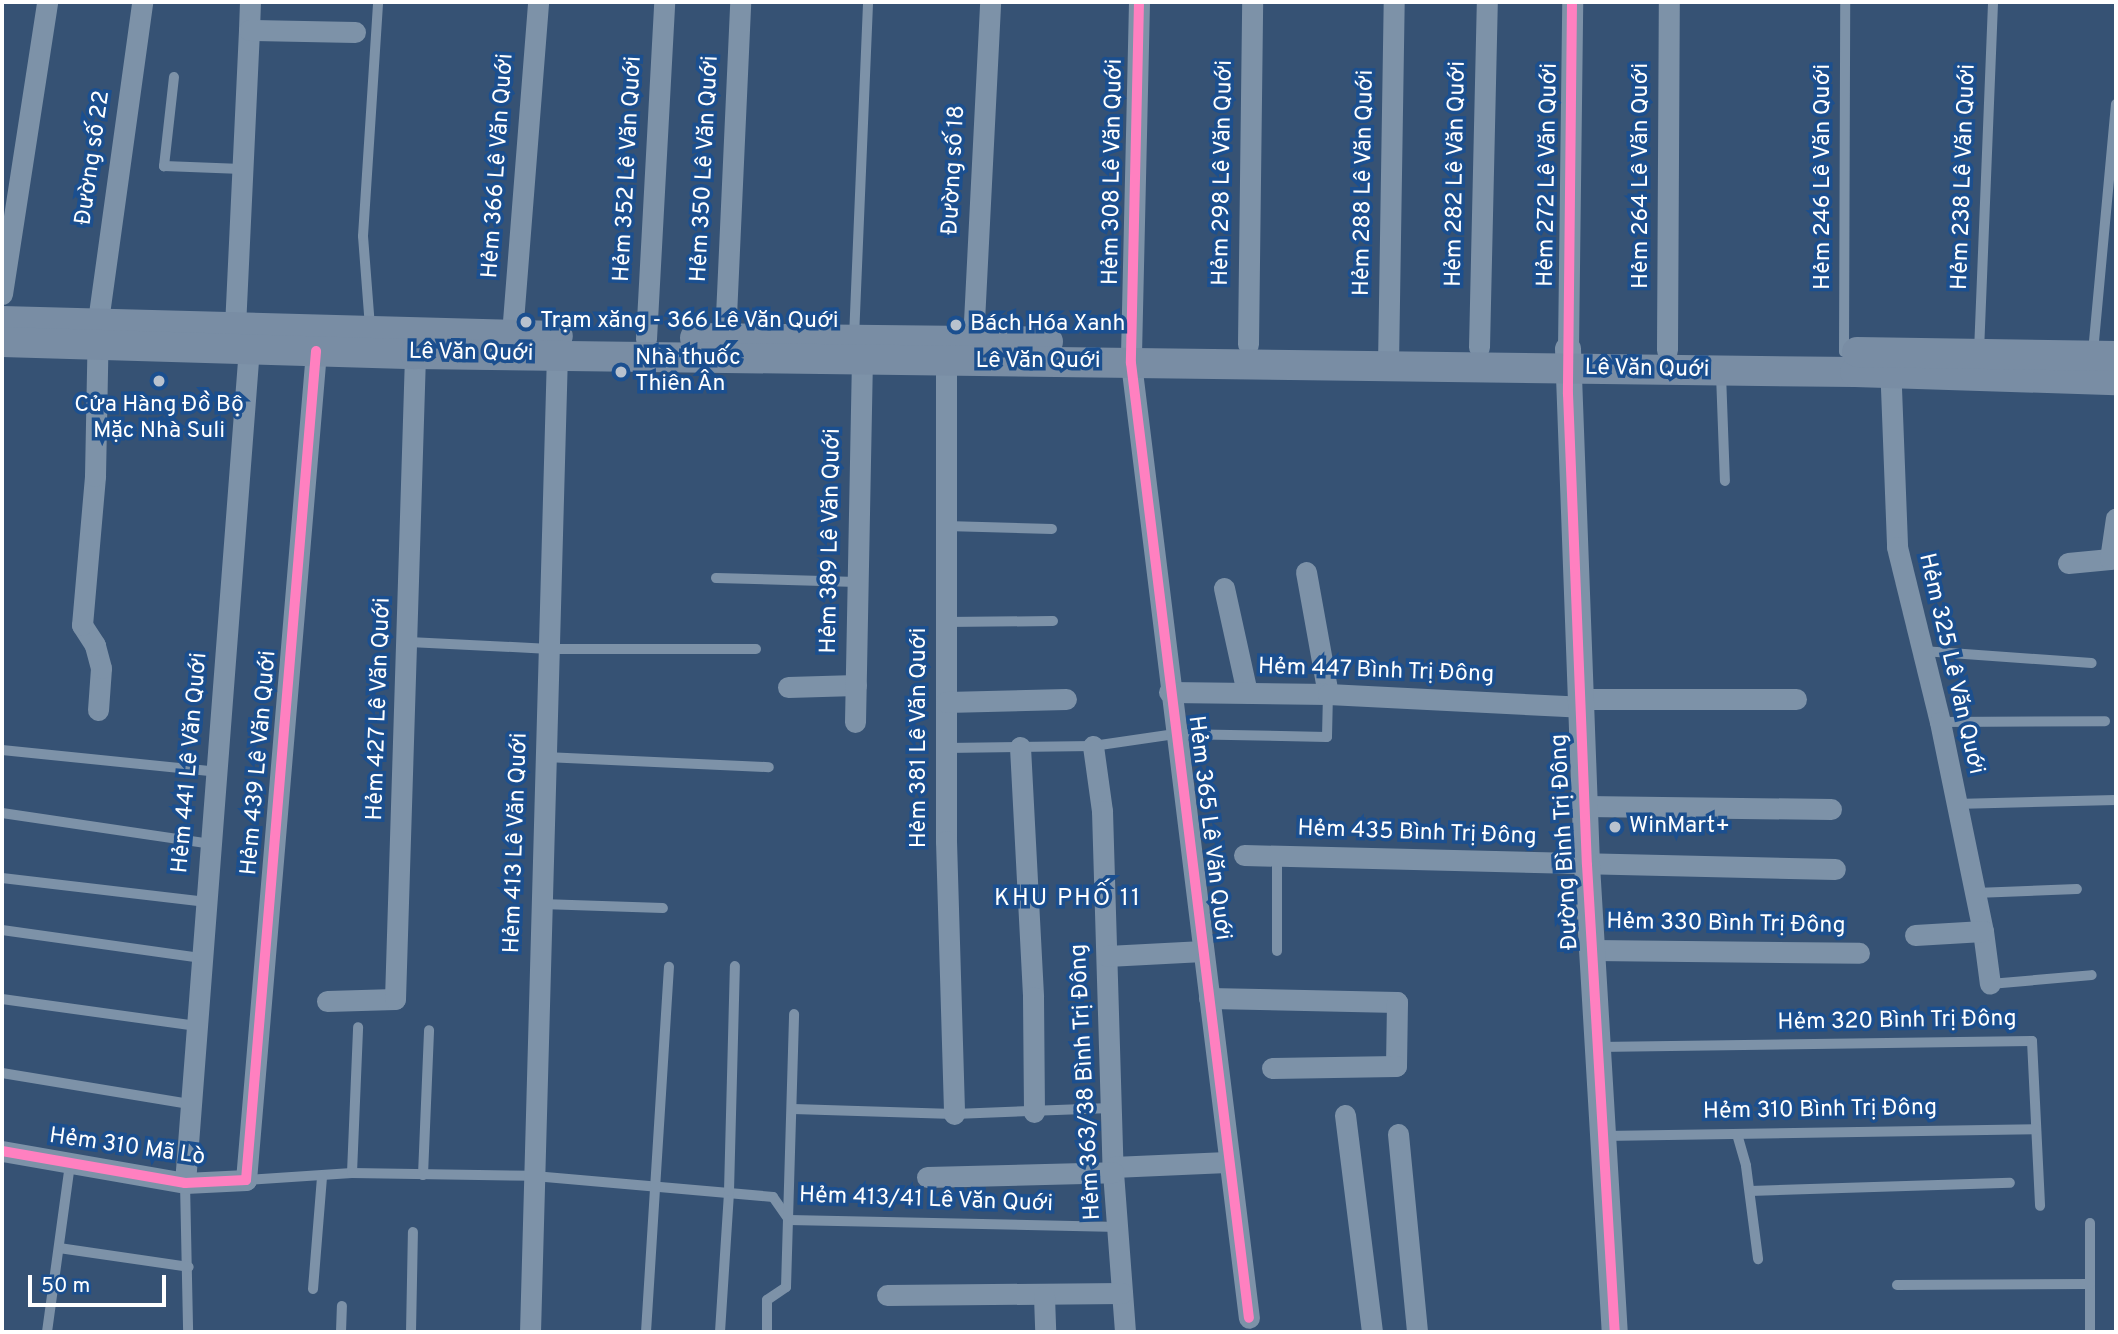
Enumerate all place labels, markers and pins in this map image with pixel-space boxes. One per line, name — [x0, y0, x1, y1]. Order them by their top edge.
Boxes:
place label: Trạm xăng - 366 Lê Văn Quới — [540, 308, 840, 336]
place label: Bách Hóa Xanh — [970, 311, 1125, 339]
marker: Trạm xăng - 366 Lê Văn Quới — [518, 314, 534, 330]
marker: Bách Hóa Xanh — [948, 317, 964, 333]
place label: Nhà thuốc Thiên Ân — [635, 345, 741, 399]
marker: Nhà thuốc Thiên Ân — [613, 364, 629, 380]
marker: Cửa Hàng Đồ Bộ Mặc Nhà Suli — [151, 373, 167, 389]
place label: Cửa Hàng Đồ Bộ Mặc Nhà Suli — [74, 392, 244, 446]
place label: WinMart+ — [1629, 813, 1730, 841]
marker: WinMart+ — [1607, 819, 1623, 835]

